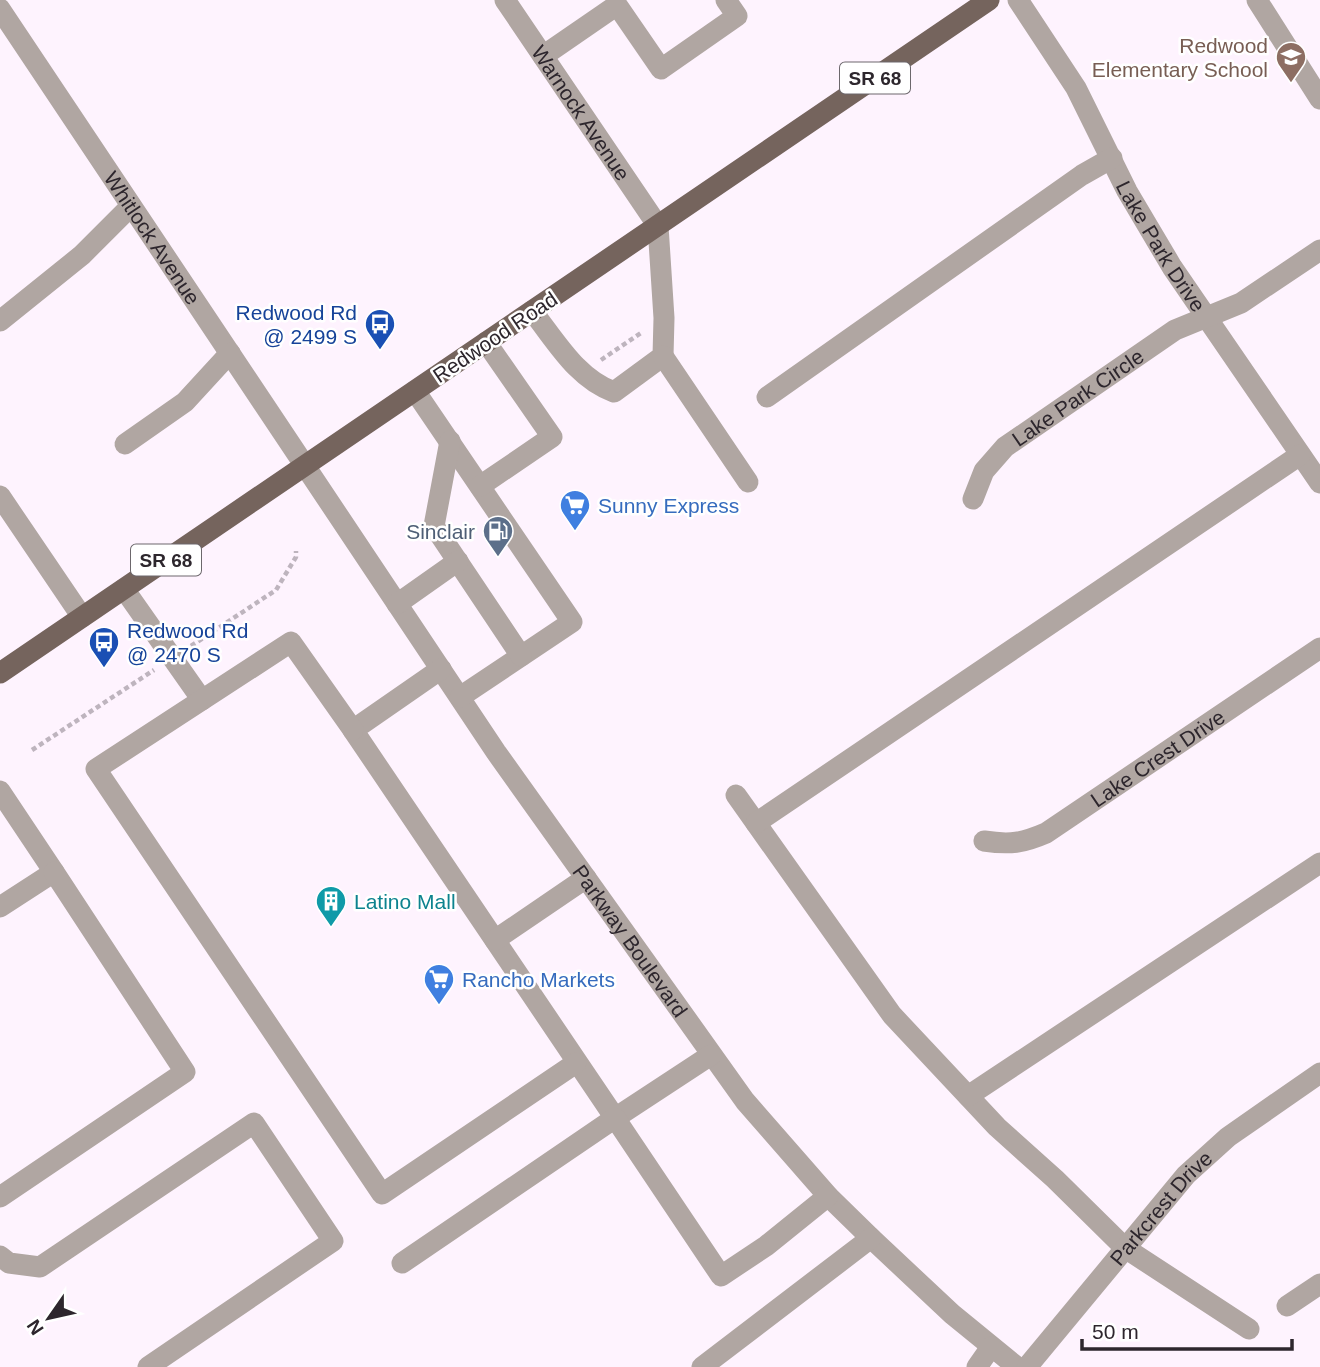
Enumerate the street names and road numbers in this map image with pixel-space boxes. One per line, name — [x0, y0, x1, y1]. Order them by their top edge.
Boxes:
street label: Warnock Avenue — [528, 41, 635, 184]
road number: SR 68 — [840, 62, 910, 94]
street label: Whitlock Avenue — [100, 167, 205, 309]
street label: Lake Park Drive — [1112, 177, 1210, 316]
street label: Redwood Road — [429, 287, 561, 387]
street label: Lake Park Circle — [1007, 344, 1148, 450]
road number: SR 68 — [131, 544, 201, 576]
street label: Lake Crest Drive — [1086, 704, 1229, 811]
street label: Parkway Boulevard — [569, 860, 692, 1021]
street label: Parkcrest Drive — [1105, 1146, 1216, 1269]

